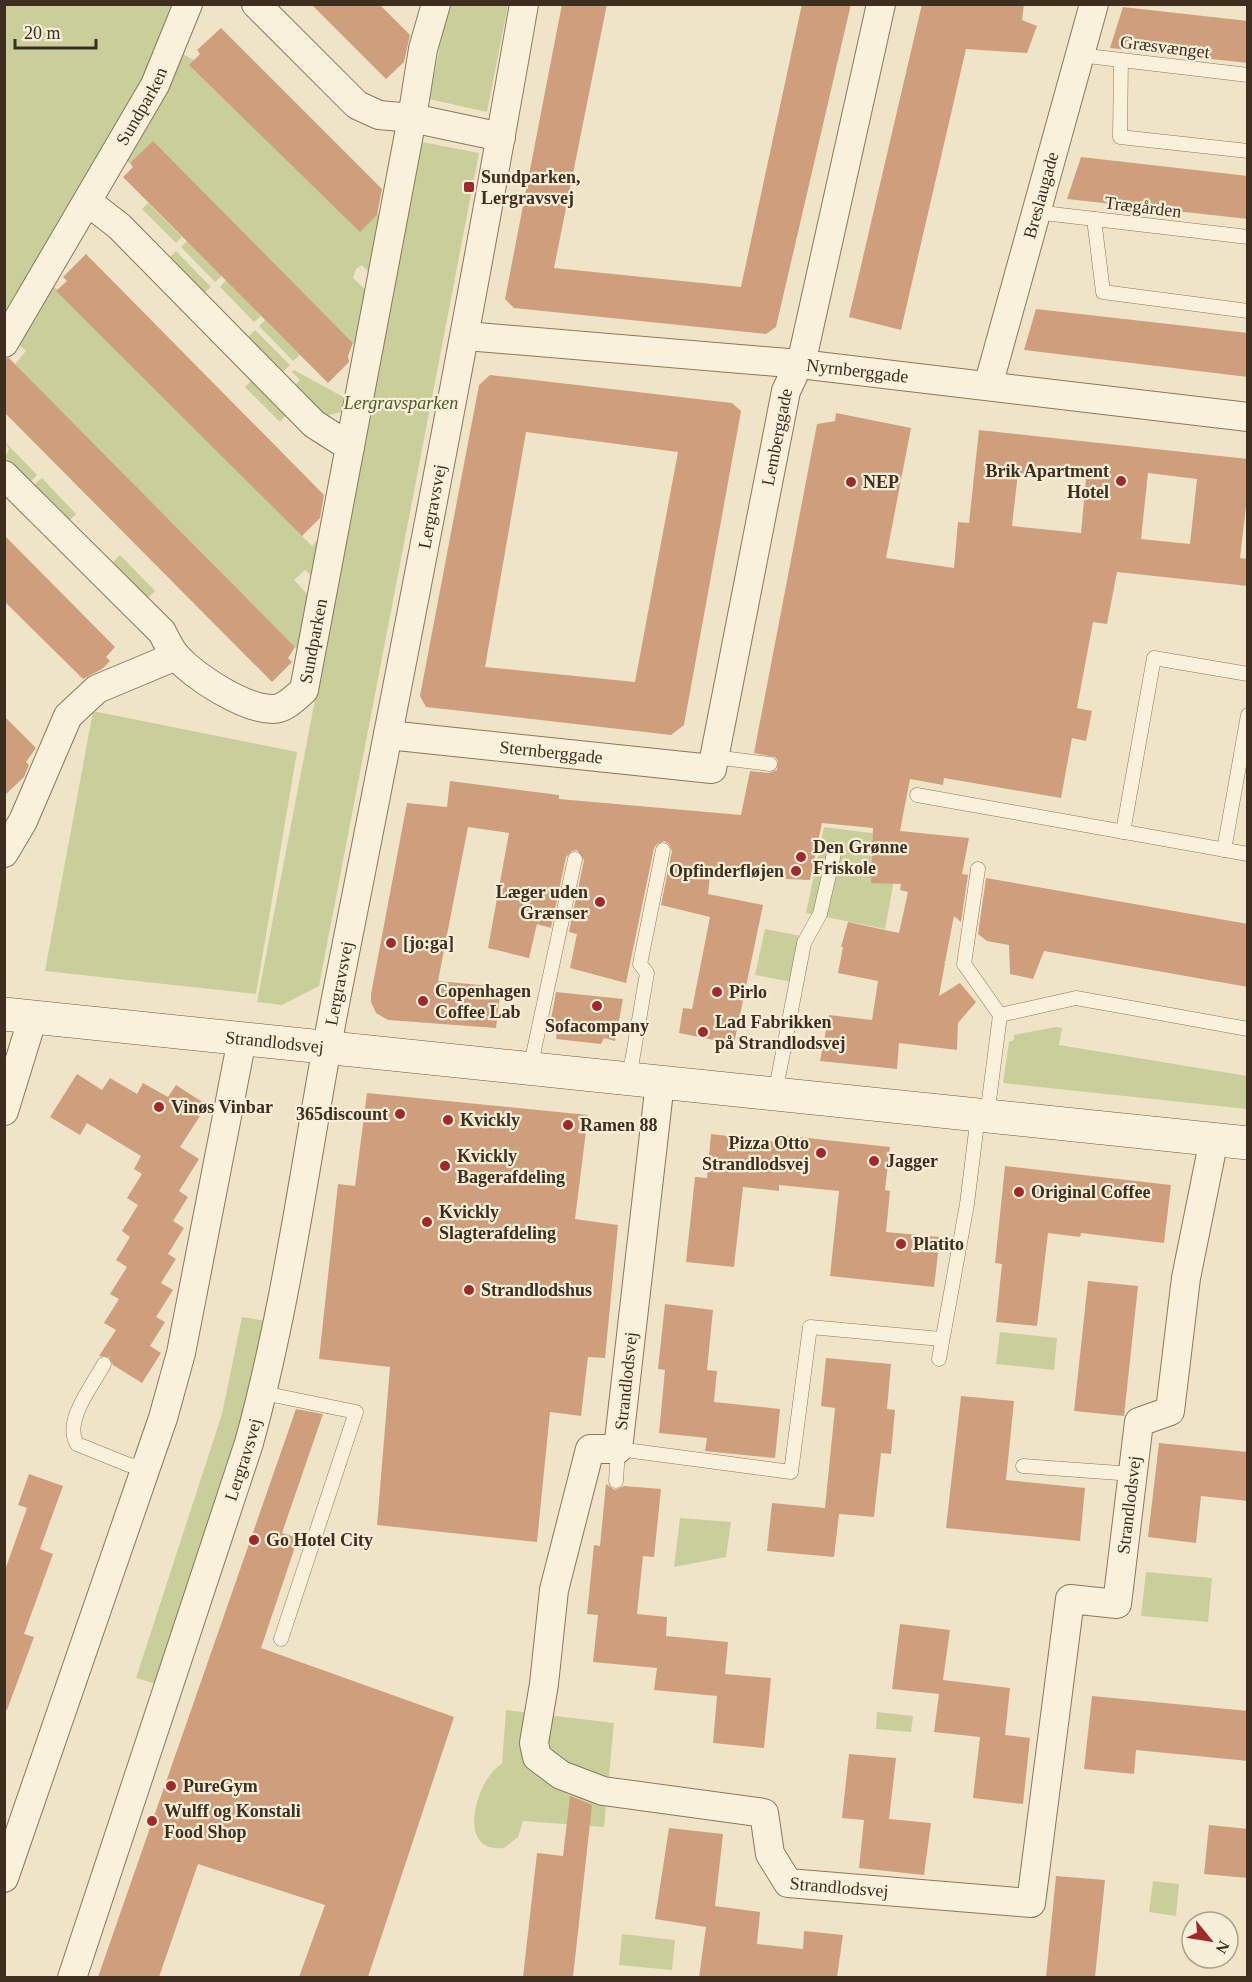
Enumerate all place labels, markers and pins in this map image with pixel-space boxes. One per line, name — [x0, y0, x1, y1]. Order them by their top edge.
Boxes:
place label: Sundparken, Lergravsvej — [481, 167, 581, 208]
marker: Sundparken, Lergravsvej — [462, 180, 476, 194]
place label: Brik Apartment Hotel — [986, 461, 1109, 502]
place label: NEP — [863, 472, 899, 492]
marker: Brik Apartment Hotel — [1114, 474, 1128, 488]
marker: NEP — [844, 475, 858, 489]
place label: Den Grønne Friskole — [813, 837, 908, 878]
marker: Den Grønne Friskole — [794, 850, 808, 864]
place label: Opfinderfløjen — [669, 861, 784, 881]
marker: Opfinderfløjen — [789, 864, 803, 878]
place label: Læger uden Grænser — [496, 882, 588, 923]
marker: Læger uden Grænser — [593, 895, 607, 909]
place label: [jo:ga] — [403, 933, 454, 953]
marker: [jo:ga] — [384, 936, 398, 950]
place label: Copenhagen Coffee Lab — [435, 981, 531, 1022]
place label: Pirlo — [729, 982, 767, 1002]
marker: Pirlo — [710, 985, 724, 999]
marker: Copenhagen Coffee Lab — [416, 994, 430, 1008]
marker: Sofacompany — [590, 999, 604, 1013]
place label: Lad Fabrikken på Strandlodsvej — [715, 1012, 846, 1053]
place label: Sofacompany — [545, 1016, 649, 1036]
marker: Lad Fabrikken på Strandlodsvej — [696, 1025, 710, 1039]
place label: Vinøs Vinbar — [171, 1097, 273, 1117]
marker: Vinøs Vinbar — [152, 1100, 166, 1114]
place label: 365discount — [296, 1104, 388, 1124]
marker: 365discount — [393, 1107, 407, 1121]
place label: Kvickly — [460, 1110, 520, 1130]
marker: Kvickly — [441, 1113, 455, 1127]
place label: Ramen 88 — [580, 1115, 658, 1135]
marker: Ramen 88 — [561, 1118, 575, 1132]
place label: Pizza Otto Strandlodsvej — [702, 1133, 809, 1174]
place label: Kvickly Bagerafdeling — [457, 1146, 565, 1187]
marker: Pizza Otto Strandlodsvej — [814, 1146, 828, 1160]
place label: Jagger — [886, 1151, 938, 1171]
marker: Jagger — [867, 1154, 881, 1168]
marker: Kvickly Bagerafdeling — [438, 1159, 452, 1173]
place label: Original Coffee — [1031, 1182, 1150, 1202]
marker: Original Coffee — [1012, 1185, 1026, 1199]
place label: Kvickly Slagterafdeling — [439, 1202, 556, 1243]
marker: Kvickly Slagterafdeling — [420, 1215, 434, 1229]
place label: Platito — [913, 1234, 964, 1254]
marker: Platito — [894, 1237, 908, 1251]
place label: Strandlodshus — [481, 1280, 592, 1300]
marker: Strandlodshus — [462, 1283, 476, 1297]
place label: Go Hotel City — [266, 1530, 373, 1550]
marker: Go Hotel City — [247, 1533, 261, 1547]
place label: PureGym — [183, 1776, 258, 1796]
marker: PureGym — [164, 1779, 178, 1793]
place label: Wulff og Konstali Food Shop — [164, 1801, 301, 1842]
marker: Wulff og Konstali Food Shop — [145, 1814, 159, 1828]

